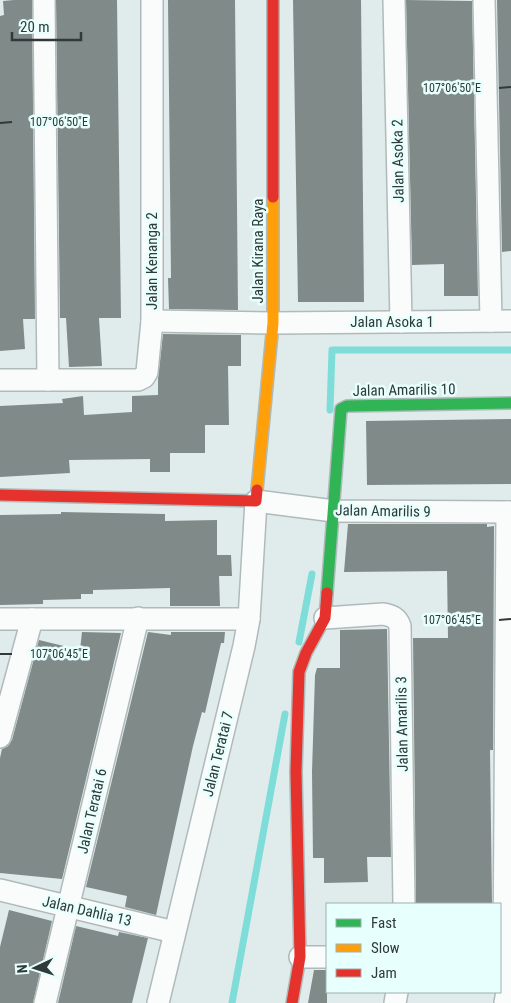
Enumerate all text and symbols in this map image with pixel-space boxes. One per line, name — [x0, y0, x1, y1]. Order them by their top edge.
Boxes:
scale bar — [12, 10, 81, 42]
text: 20 m — [20, 18, 50, 36]
text: 107°06'50"E — [423, 81, 481, 95]
text: 107°06'50"E — [30, 115, 88, 129]
street label: Jalan Asoka 2 — [388, 119, 408, 203]
street label: Jalan Kirana Raya — [249, 198, 267, 304]
street label: Jalan Kenanga 2 — [143, 212, 161, 310]
street label: Jalan Asoka 1 — [350, 313, 434, 331]
street label: Jalan Amarilis 10 — [352, 380, 456, 400]
street label: Jalan Amarilis 9 — [335, 501, 431, 521]
text: 107°06'45"E — [423, 613, 481, 627]
text: 107°06'45"E — [30, 647, 88, 661]
street label: Jalan Amarilis 3 — [392, 676, 412, 772]
street label: Jalan Teratai 7 — [199, 710, 237, 798]
street label: Jalan Teratai 6 — [73, 767, 111, 855]
street label: Jalan Dahlia 13 — [41, 892, 133, 930]
legend — [326, 903, 501, 993]
text: Fast — [371, 914, 396, 932]
text: Slow — [371, 939, 400, 957]
north arrow — [10, 943, 60, 993]
text: N — [14, 964, 30, 974]
text: Jam — [371, 964, 397, 982]

